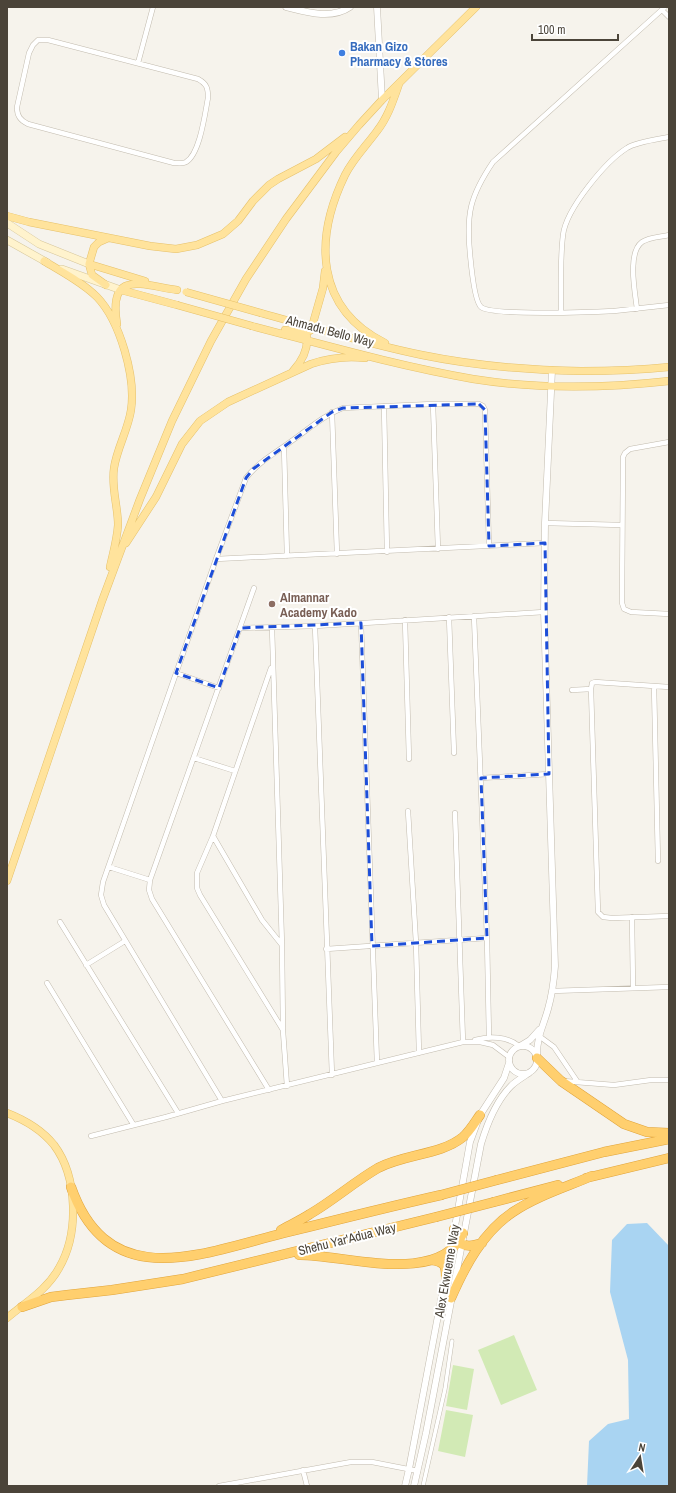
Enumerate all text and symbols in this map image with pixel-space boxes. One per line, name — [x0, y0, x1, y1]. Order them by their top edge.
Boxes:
scale bar — [532, 16, 618, 42]
text: 100 m — [538, 22, 565, 38]
place label: Bakan Gizo Pharmacy & Stores — [350, 38, 448, 70]
marker: Bakan Gizo Pharmacy & Stores — [337, 48, 347, 58]
street label: Ahmadu Bello Way — [283, 311, 376, 351]
place label: Almannar Academy Kado — [280, 589, 357, 621]
marker: Almannar Academy Kado — [267, 599, 277, 609]
street label: Shehu Yar'Adua Way — [296, 1218, 398, 1259]
street label: Alex Ekwueme Way — [430, 1222, 464, 1320]
north arrow — [620, 1437, 660, 1477]
text: N — [637, 1440, 647, 1455]

